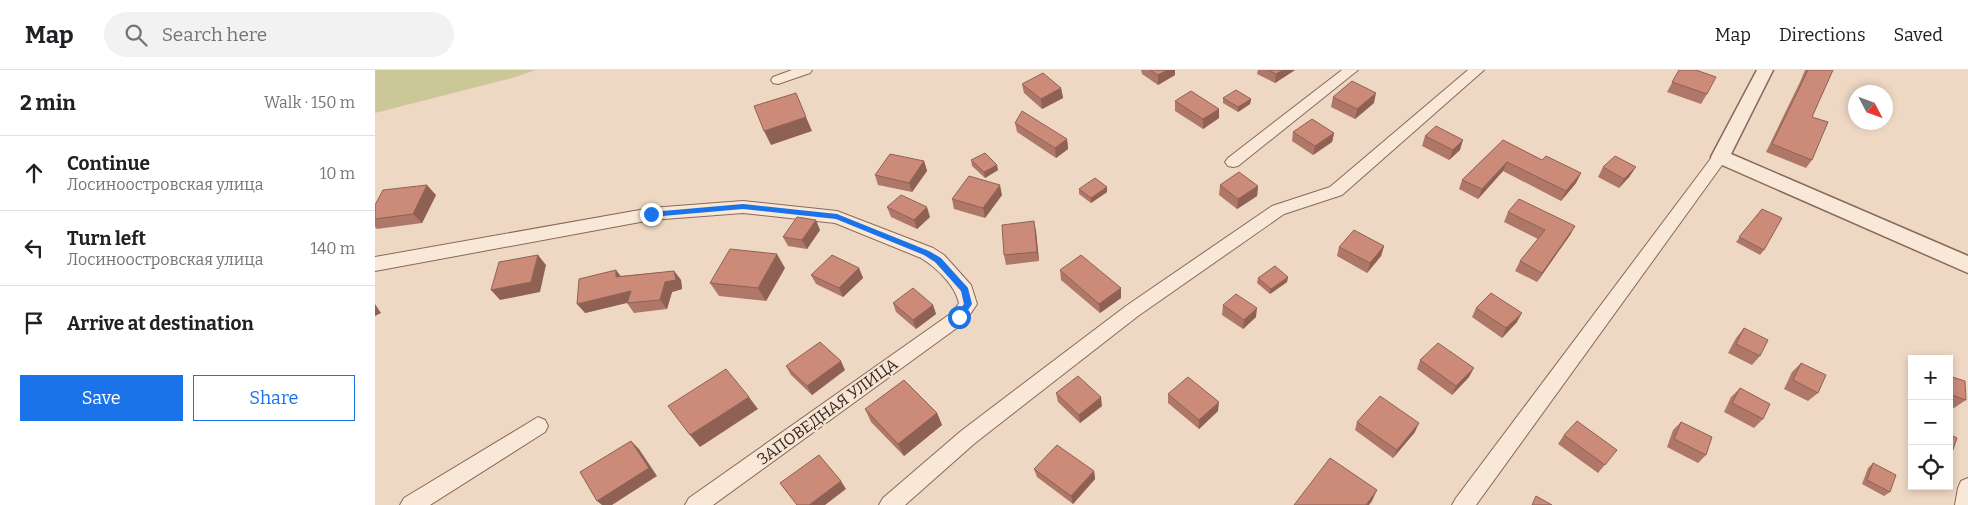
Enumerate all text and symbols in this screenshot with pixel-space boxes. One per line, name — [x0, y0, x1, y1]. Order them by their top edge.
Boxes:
search box — [104, 12, 454, 57]
text: Map — [25, 21, 74, 49]
icon: search — [122, 21, 150, 49]
text: Search here — [162, 23, 267, 46]
text: Map — [1715, 24, 1751, 46]
text: Directions — [1779, 24, 1866, 46]
text: Saved — [1894, 24, 1943, 46]
north arrow — [1848, 85, 1893, 130]
text: 2 min — [20, 90, 76, 116]
text: Walk · 150 m — [264, 93, 355, 112]
text: Continue — [67, 152, 150, 175]
icon: ahead — [20, 159, 48, 187]
text: 10 m — [320, 164, 355, 183]
text: Лосиноостровская улица — [67, 175, 264, 194]
route end — [640, 203, 663, 226]
text: Turn left — [67, 227, 146, 250]
icon: left — [20, 234, 48, 262]
text: 140 m — [310, 239, 355, 258]
text: Лосиноостровская улица — [67, 250, 264, 269]
route start — [948, 306, 971, 329]
icon: arrive — [20, 309, 48, 337]
text: Arrive at destination — [67, 312, 254, 335]
street label: ЗАПОВЕДНАЯ УЛИЦА — [753, 354, 902, 469]
map controls — [1908, 355, 1953, 490]
button: + — [1908, 355, 1953, 400]
button: Save — [20, 375, 183, 421]
button: Share — [193, 375, 355, 421]
button: − — [1908, 400, 1953, 445]
button: locate — [1908, 445, 1953, 490]

